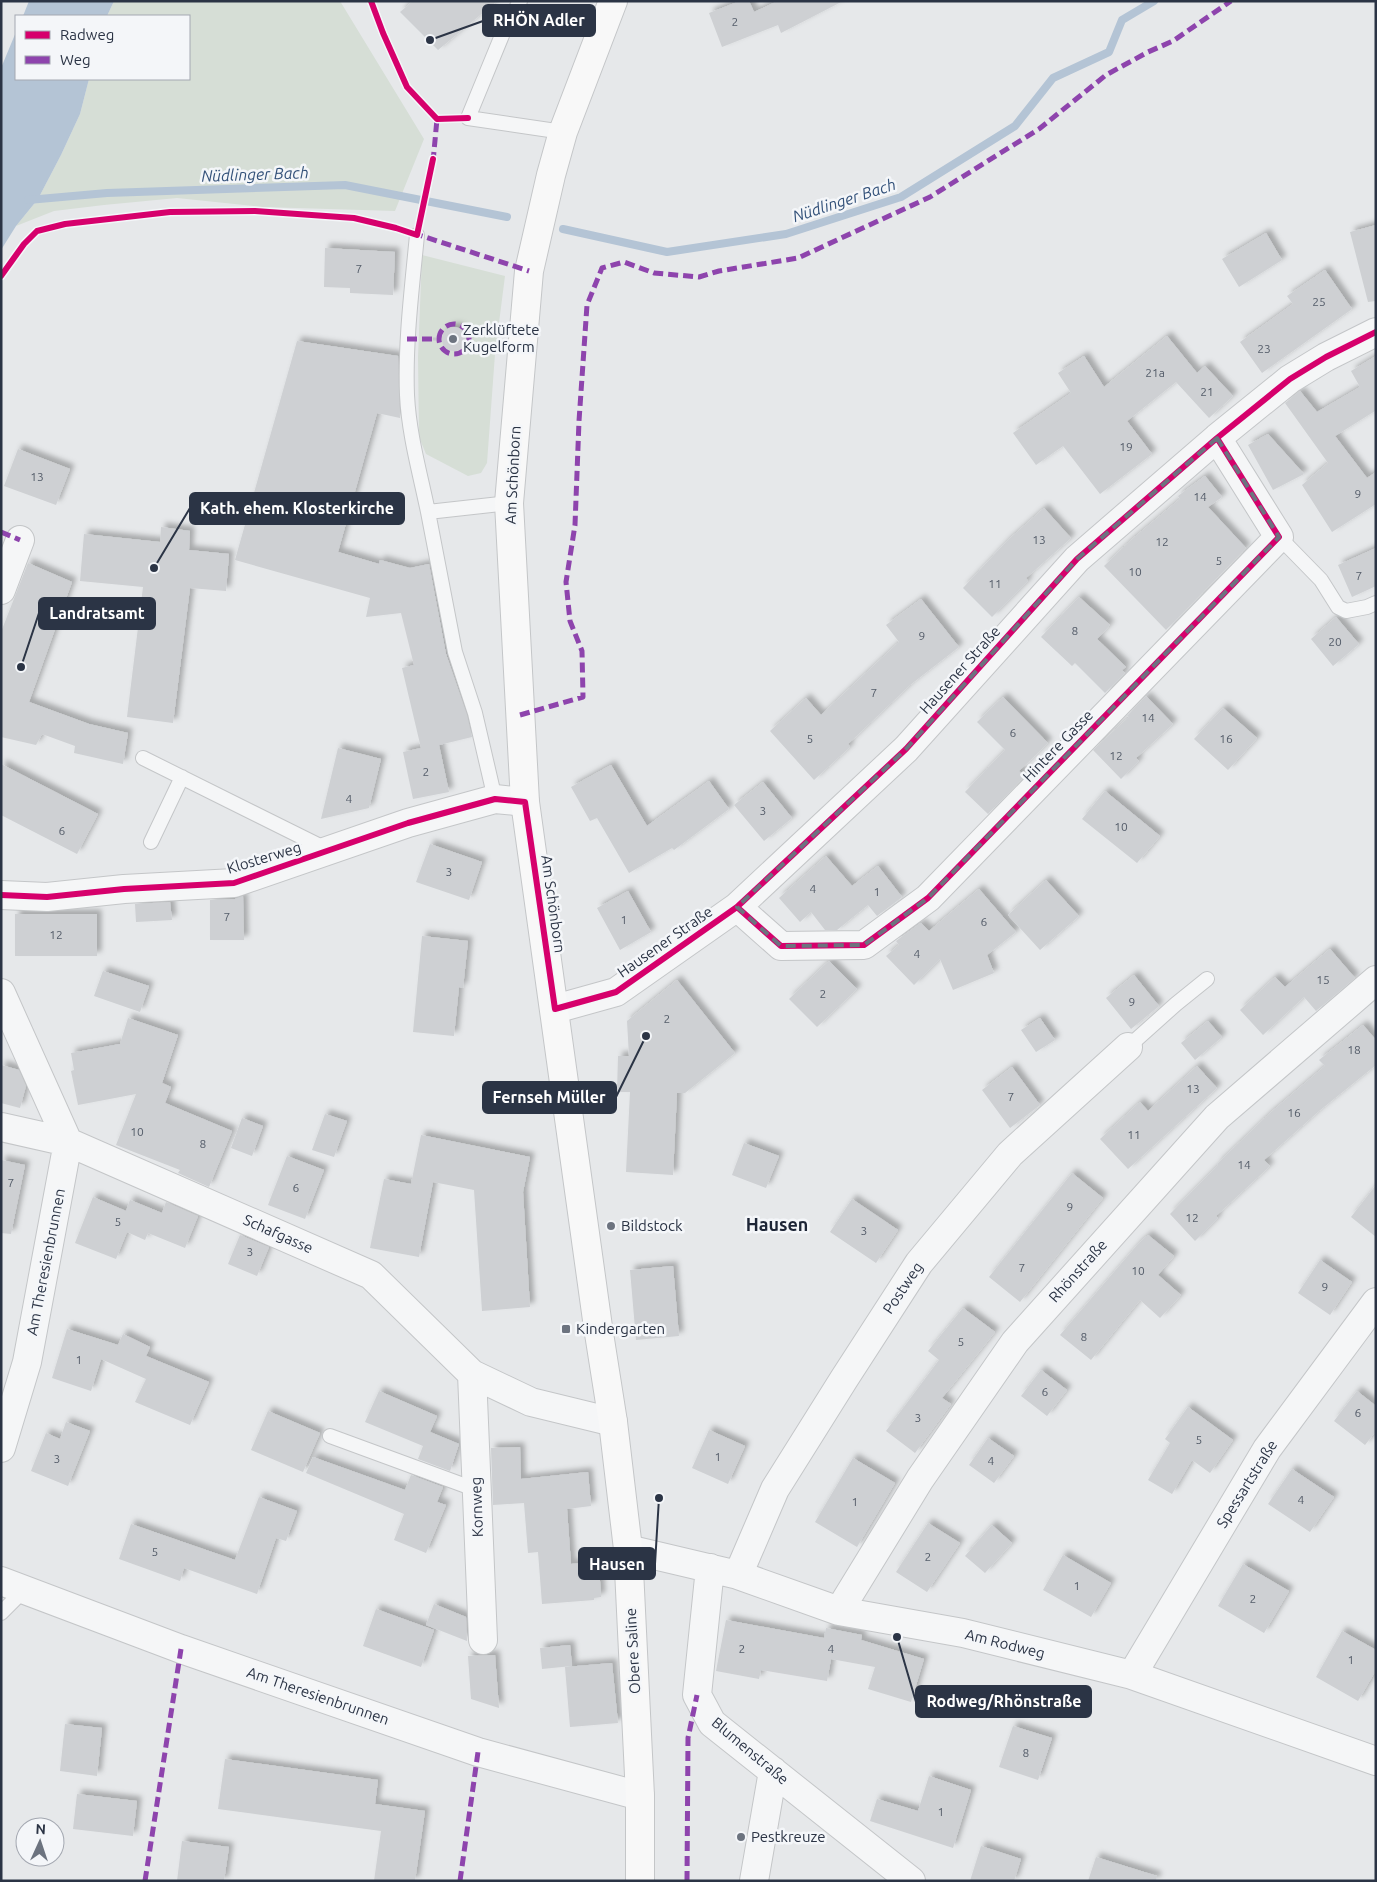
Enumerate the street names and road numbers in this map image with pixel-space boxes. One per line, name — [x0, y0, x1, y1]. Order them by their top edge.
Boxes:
street label: Am Schönborn — [501, 425, 524, 525]
street label: Hausener Straße — [916, 622, 1003, 717]
street label: Hintere Gasse — [1019, 706, 1096, 785]
street label: Klosterweg — [225, 838, 303, 877]
street label: Am Schönborn — [538, 854, 569, 954]
street label: Hausener Straße — [614, 903, 715, 981]
street label: Am Theresienbrunnen — [23, 1187, 68, 1337]
street label: Schafgasse — [241, 1211, 316, 1256]
street label: Rhönstraße — [1045, 1236, 1110, 1305]
street label: Postweg — [879, 1259, 926, 1317]
street label: Spessartstraße — [1213, 1437, 1280, 1531]
street label: Kornweg — [467, 1476, 486, 1538]
street label: Obere Saline — [622, 1608, 643, 1694]
street label: Am Rodweg — [964, 1625, 1047, 1662]
street label: Am Theresienbrunnen — [245, 1663, 392, 1728]
street label: Blumenstraße — [709, 1714, 792, 1788]

